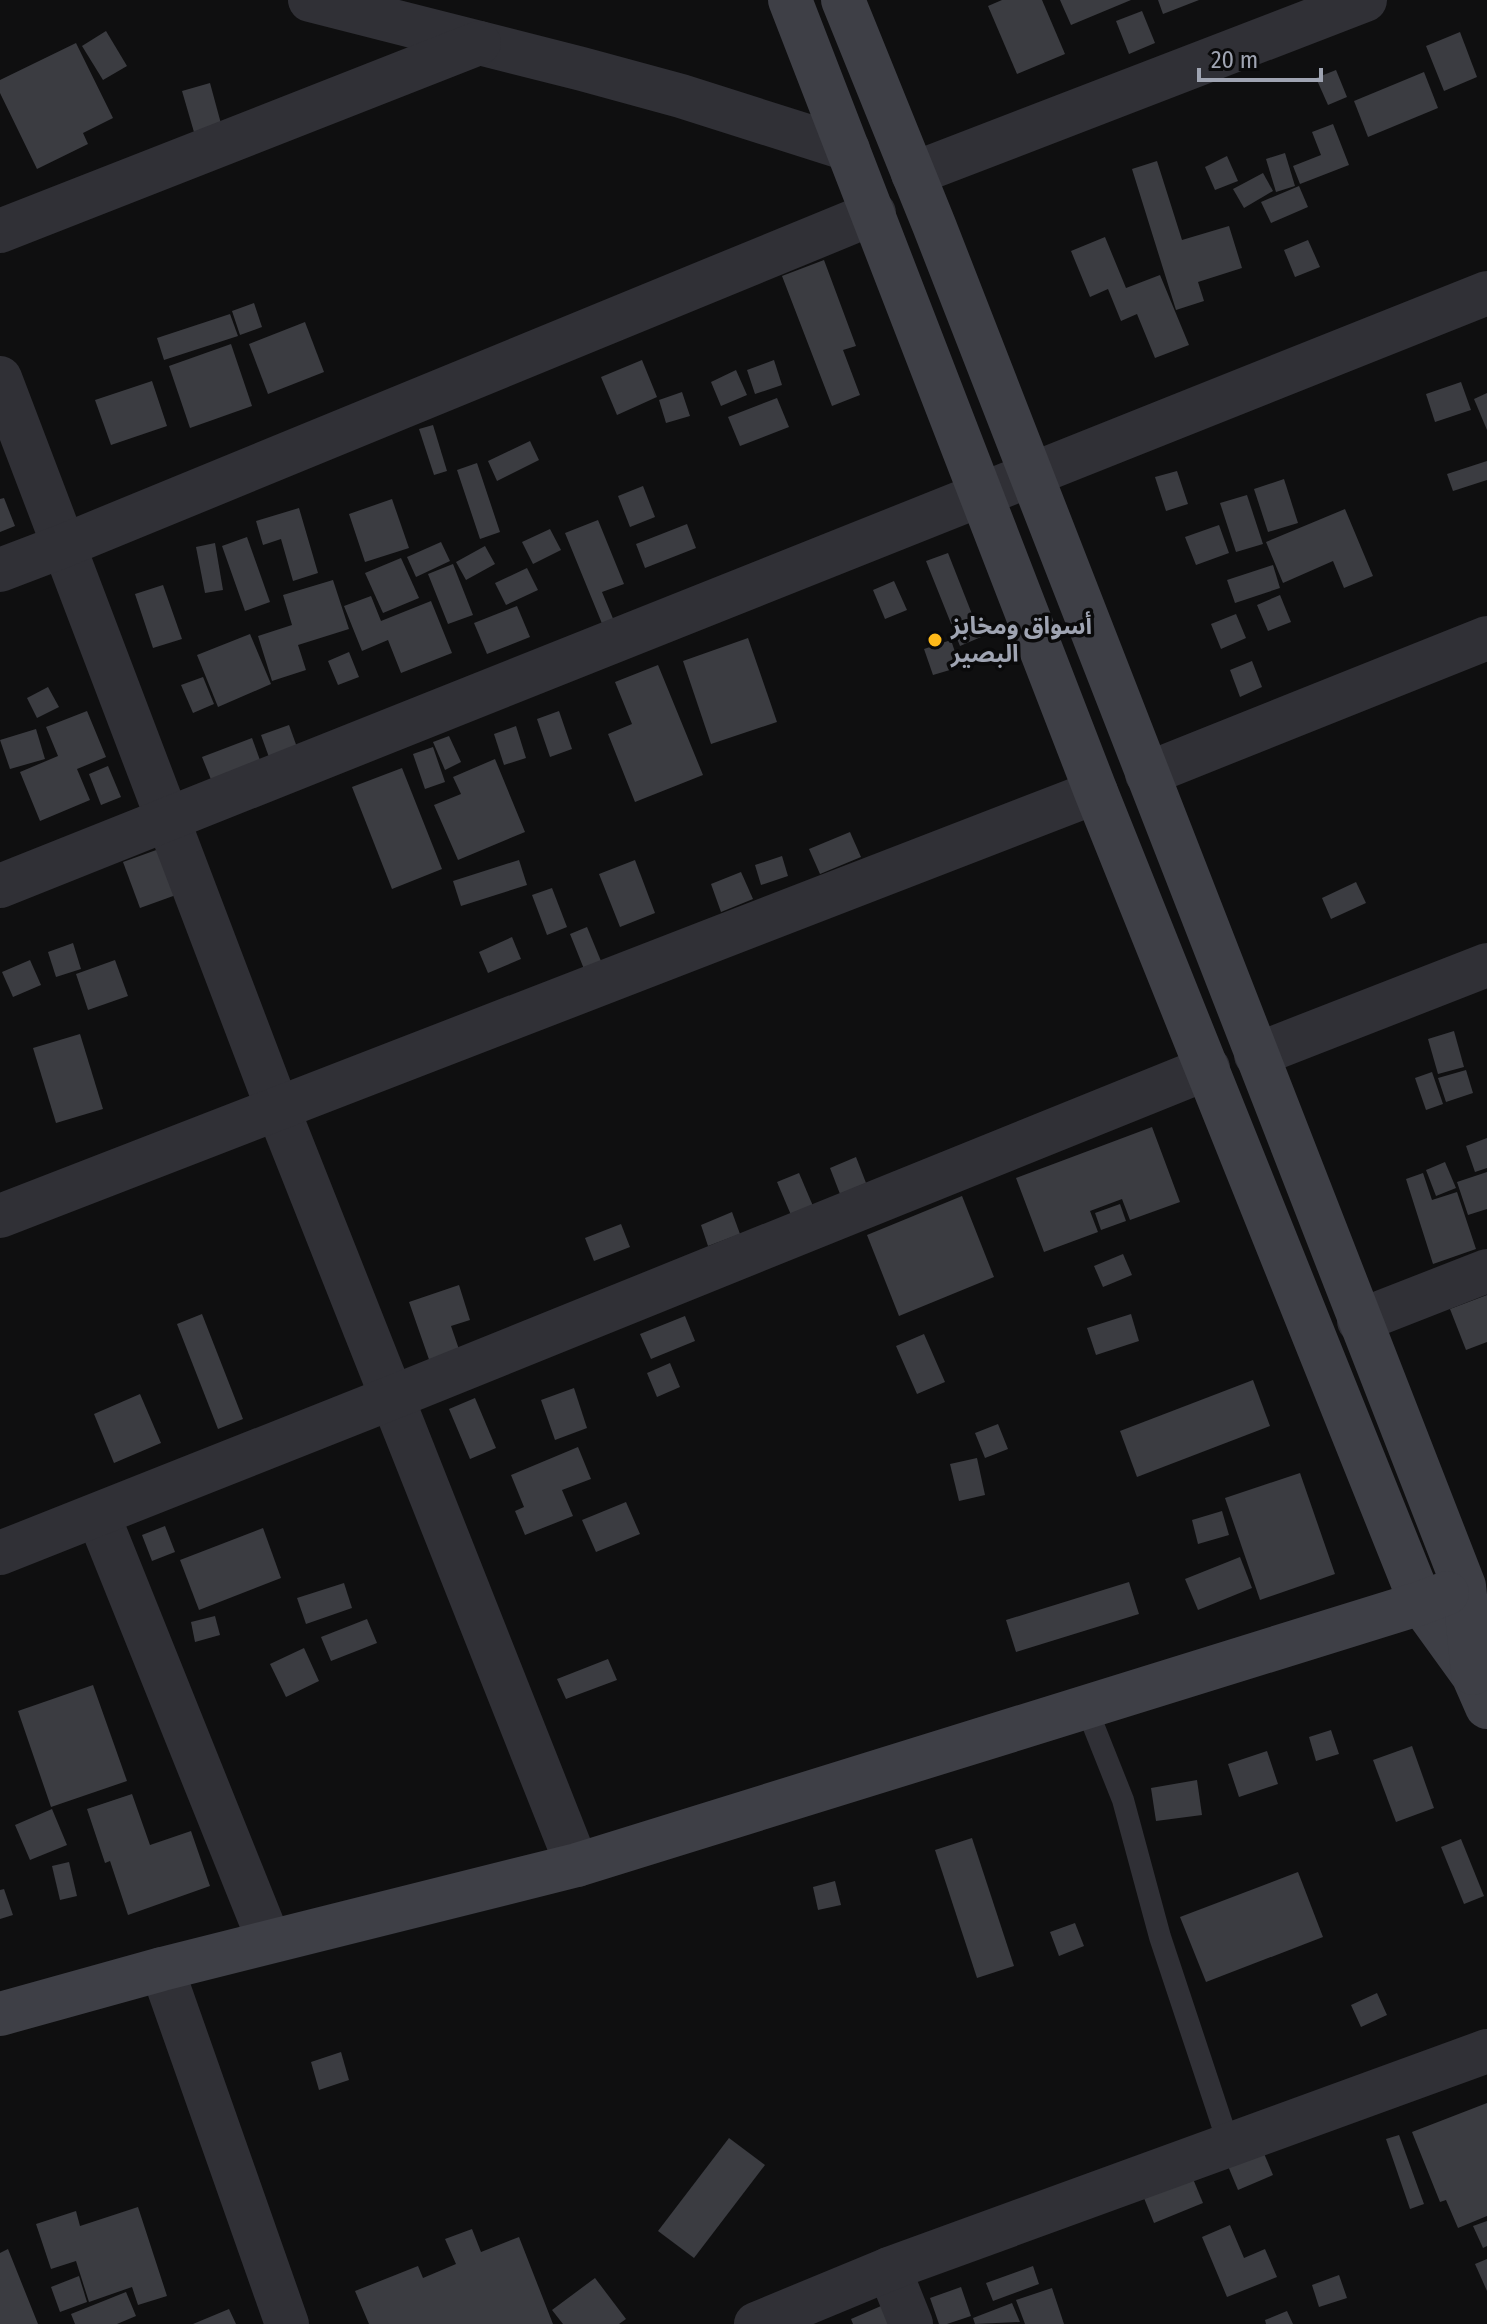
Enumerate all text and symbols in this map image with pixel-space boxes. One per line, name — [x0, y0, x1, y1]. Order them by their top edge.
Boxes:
scale bar — [1199, 32, 1321, 82]
text: 20 m — [1211, 46, 1258, 74]
place label: أسواق ومخابز البصير — [950, 611, 1092, 668]
marker: أسواق ومخابز البصير — [926, 631, 944, 649]

